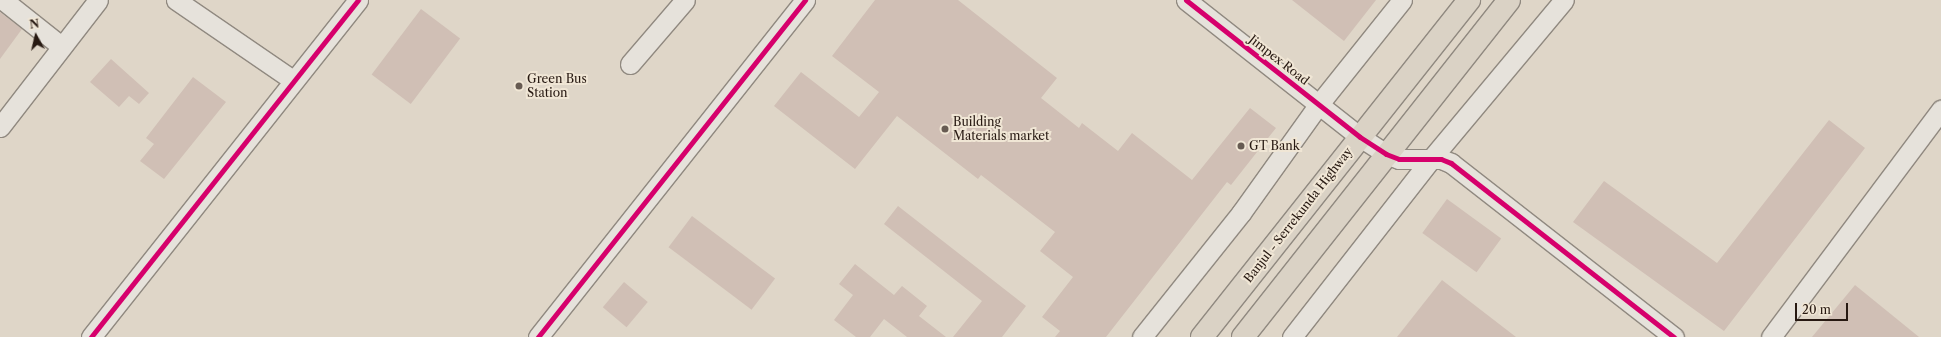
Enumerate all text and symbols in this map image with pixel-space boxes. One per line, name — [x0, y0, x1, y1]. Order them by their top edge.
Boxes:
north arrow — [16, 16, 56, 56]
text: N — [29, 17, 40, 32]
street label: Jimpex Road — [1246, 32, 1312, 88]
place label: Green Bus Station — [527, 72, 587, 100]
marker: Green Bus Station — [514, 81, 524, 91]
place label: Building Materials market — [953, 115, 1049, 143]
marker: Building Materials market — [940, 124, 950, 134]
place label: GT Bank — [1249, 139, 1300, 153]
marker: GT Bank — [1236, 141, 1246, 151]
street label: Banjul - Serrekunda Highway — [1241, 145, 1355, 285]
scale bar — [1797, 295, 1850, 321]
text: 20 m — [1802, 302, 1831, 317]

